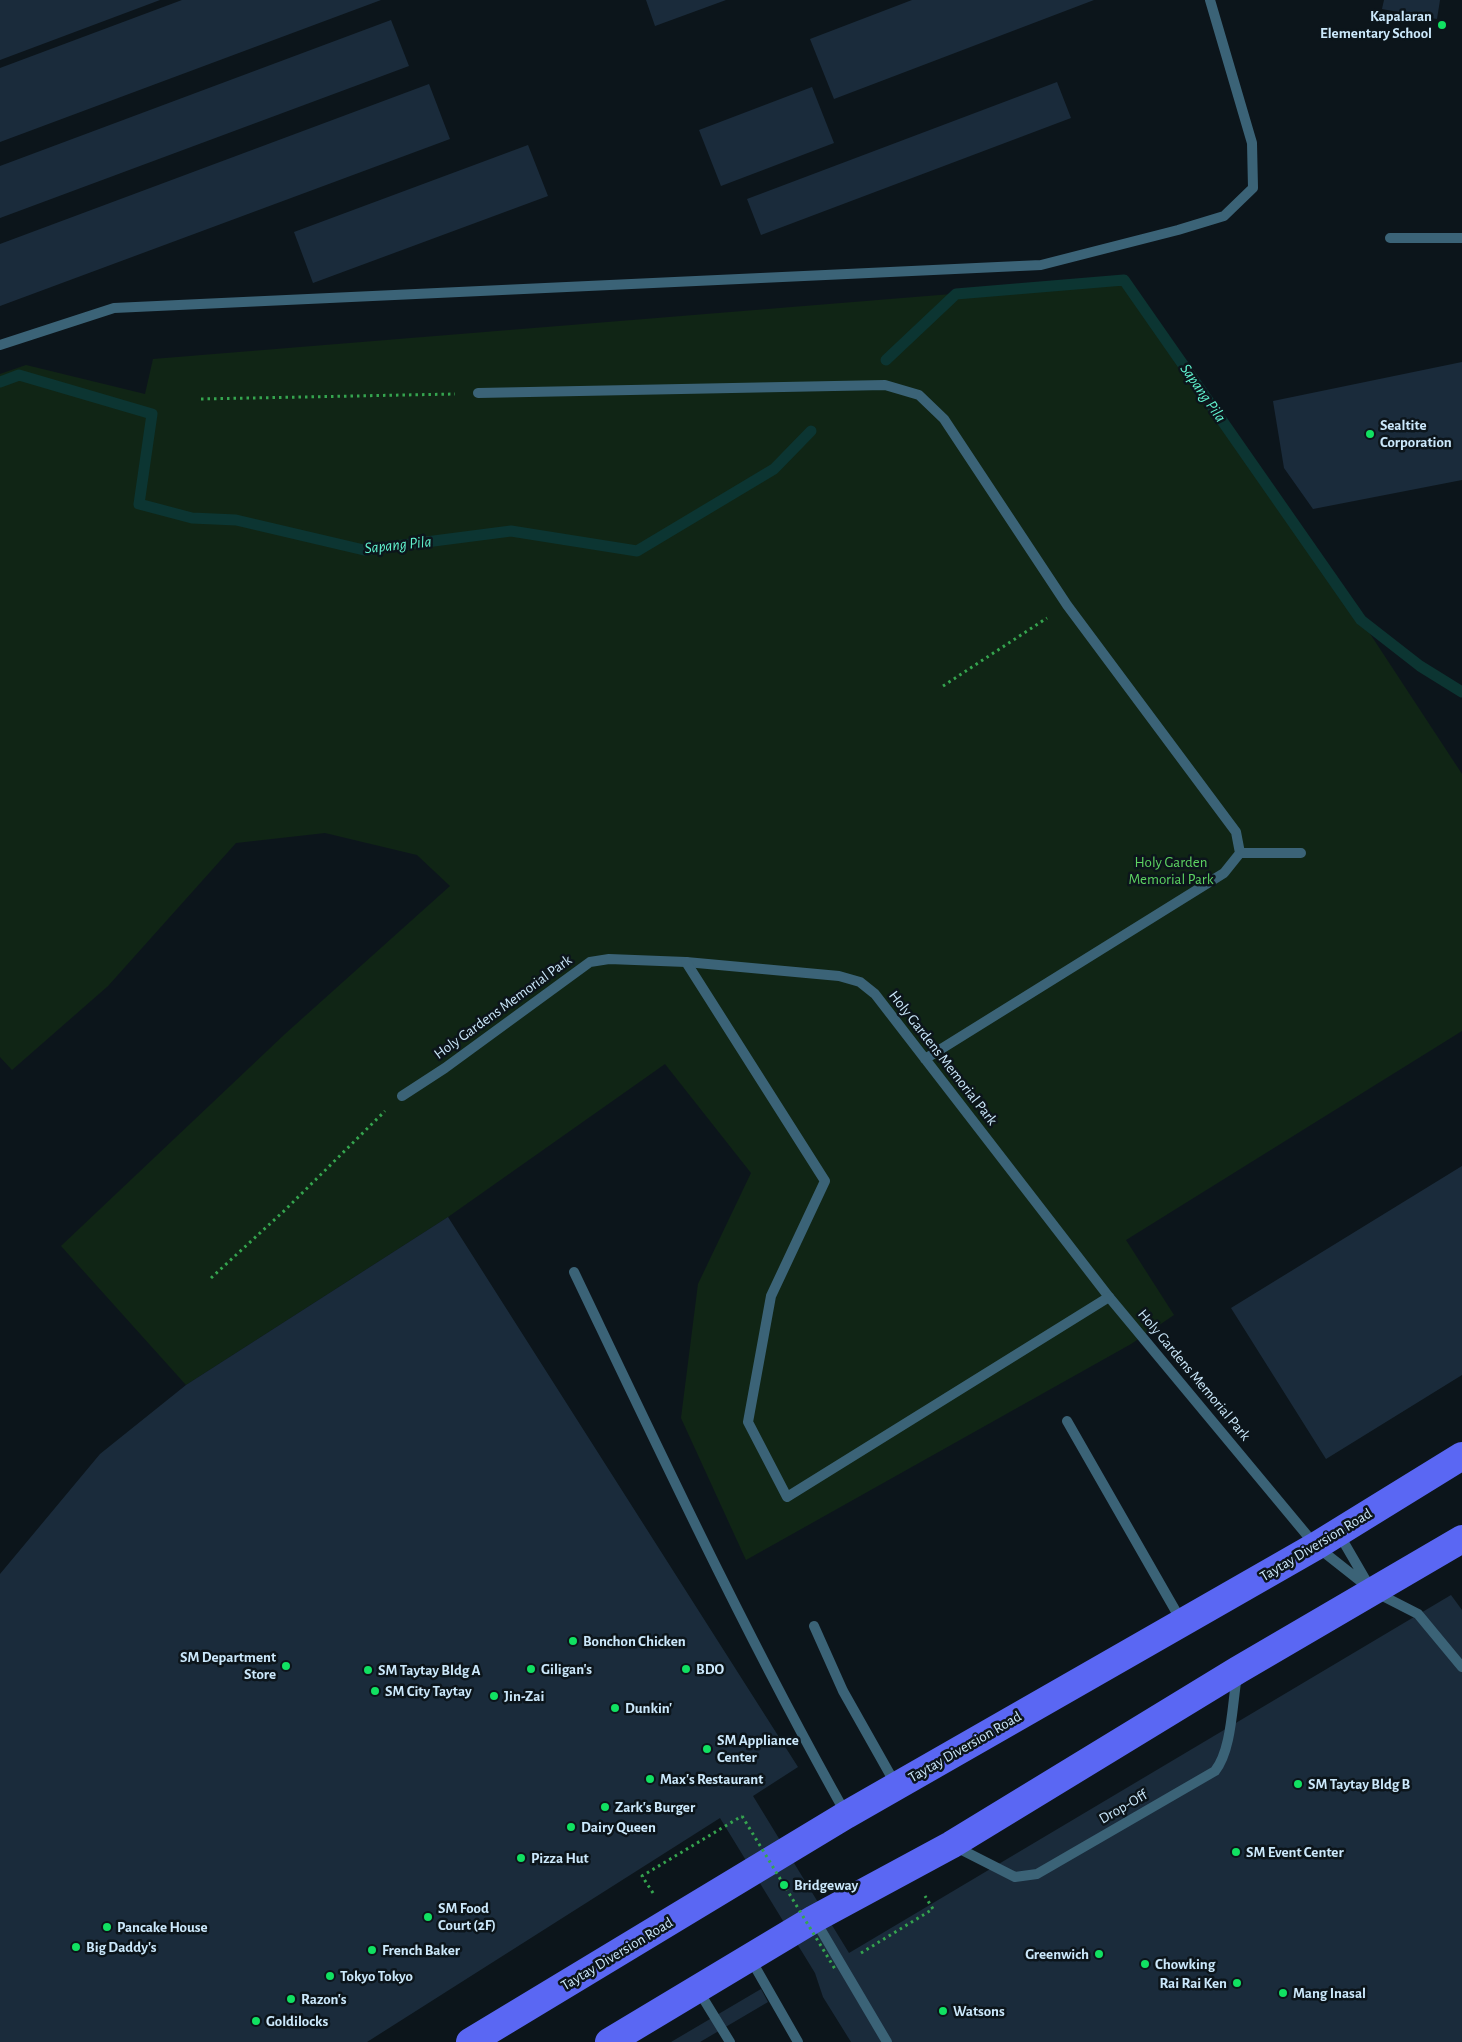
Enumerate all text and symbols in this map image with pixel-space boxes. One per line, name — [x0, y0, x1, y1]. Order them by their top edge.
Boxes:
place label: Kapalaran Elementary School — [1320, 7, 1432, 42]
marker: Kapalaran Elementary School — [1436, 19, 1448, 31]
water label: Sapang Pila — [1176, 360, 1230, 426]
place label: Sealtite Corporation — [1380, 416, 1452, 451]
marker: Sealtite Corporation — [1364, 428, 1376, 440]
water label: Sapang Pila — [364, 532, 432, 558]
park label: Holy Garden Memorial Park — [1128, 853, 1214, 888]
street label: Holy Gardens Memorial Park — [431, 951, 575, 1063]
street label: Holy Gardens Memorial Park — [885, 987, 1001, 1129]
street label: Holy Gardens Memorial Park — [1134, 1306, 1254, 1444]
street label: Taytay Diversion Road — [1257, 1504, 1375, 1586]
place label: Bonchon Chicken — [583, 1632, 686, 1650]
marker: Bonchon Chicken — [567, 1635, 579, 1647]
place label: SM Department Store — [180, 1648, 276, 1683]
marker: SM Department Store — [280, 1660, 292, 1672]
place label: Giligan's — [541, 1660, 592, 1678]
place label: BDO — [696, 1660, 724, 1678]
place label: SM Taytay Bldg A — [378, 1661, 481, 1679]
marker: Giligan's — [525, 1663, 537, 1675]
marker: BDO — [680, 1663, 692, 1675]
marker: SM Taytay Bldg A — [362, 1664, 374, 1676]
place label: SM City Taytay — [385, 1682, 472, 1700]
marker: SM City Taytay — [369, 1685, 381, 1697]
place label: Jin-Zai — [504, 1687, 544, 1705]
marker: Jin-Zai — [488, 1690, 500, 1702]
place label: Dunkin' — [625, 1699, 672, 1717]
marker: Dunkin' — [609, 1702, 621, 1714]
street label: Taytay Diversion Road — [905, 1707, 1025, 1787]
place label: SM Appliance Center — [717, 1731, 799, 1766]
marker: SM Appliance Center — [701, 1743, 713, 1755]
place label: Max's Restaurant — [660, 1770, 763, 1788]
marker: Max's Restaurant — [644, 1773, 656, 1785]
place label: SM Taytay Bldg B — [1308, 1775, 1410, 1793]
marker: SM Taytay Bldg B — [1292, 1778, 1304, 1790]
street label: Drop-Off — [1096, 1786, 1150, 1828]
place label: Zark's Burger — [615, 1798, 695, 1816]
marker: Zark's Burger — [599, 1801, 611, 1813]
place label: Dairy Queen — [581, 1818, 656, 1836]
marker: Dairy Queen — [565, 1821, 577, 1833]
place label: SM Event Center — [1246, 1843, 1344, 1861]
marker: SM Event Center — [1230, 1846, 1242, 1858]
place label: Pizza Hut — [531, 1849, 589, 1867]
marker: Pizza Hut — [515, 1852, 527, 1864]
place label: Bridgeway — [794, 1876, 858, 1894]
marker: Bridgeway — [778, 1879, 790, 1891]
place label: SM Food Court (2F) — [438, 1899, 496, 1934]
marker: SM Food Court (2F) — [422, 1911, 434, 1923]
street label: Taytay Diversion Road — [558, 1913, 676, 1995]
place label: Pancake House — [117, 1918, 208, 1936]
marker: Pancake House — [101, 1921, 113, 1933]
place label: Big Daddy's — [86, 1938, 157, 1956]
marker: Big Daddy's — [70, 1941, 82, 1953]
place label: French Baker — [382, 1941, 460, 1959]
marker: French Baker — [366, 1944, 378, 1956]
place label: Greenwich — [1025, 1945, 1089, 1963]
marker: Greenwich — [1093, 1948, 1105, 1960]
place label: Chowking — [1155, 1955, 1215, 1973]
marker: Chowking — [1139, 1958, 1151, 1970]
place label: Tokyo Tokyo — [340, 1967, 413, 1985]
marker: Tokyo Tokyo — [324, 1970, 336, 1982]
place label: Rai Rai Ken — [1159, 1974, 1227, 1992]
marker: Rai Rai Ken — [1231, 1977, 1243, 1989]
place label: Mang Inasal — [1293, 1984, 1366, 2002]
marker: Mang Inasal — [1277, 1987, 1289, 1999]
place label: Razon's — [301, 1990, 346, 2008]
marker: Razon's — [285, 1993, 297, 2005]
place label: Watsons — [953, 2002, 1005, 2020]
marker: Watsons — [937, 2005, 949, 2017]
place label: Goldilocks — [266, 2012, 328, 2030]
marker: Goldilocks — [250, 2015, 262, 2027]

